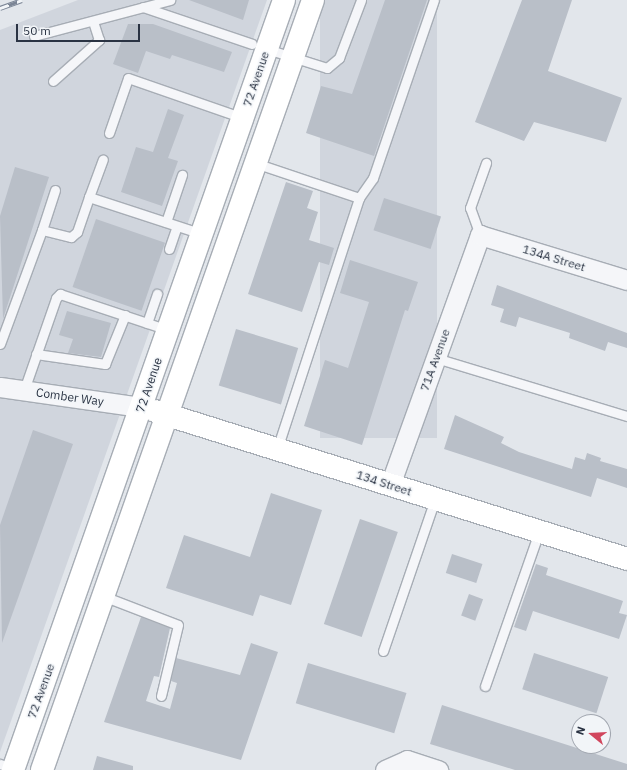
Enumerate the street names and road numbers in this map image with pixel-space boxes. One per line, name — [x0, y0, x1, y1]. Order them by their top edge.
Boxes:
street label: 72 Avenue — [240, 50, 272, 108]
street label: 134A Street — [521, 242, 587, 274]
street label: 71A Avenue — [417, 327, 453, 393]
street label: 72 Avenue — [133, 356, 165, 414]
street label: Comber Way — [35, 385, 105, 409]
street label: 134 Street — [355, 467, 413, 499]
street label: 72 Avenue — [24, 662, 58, 720]

